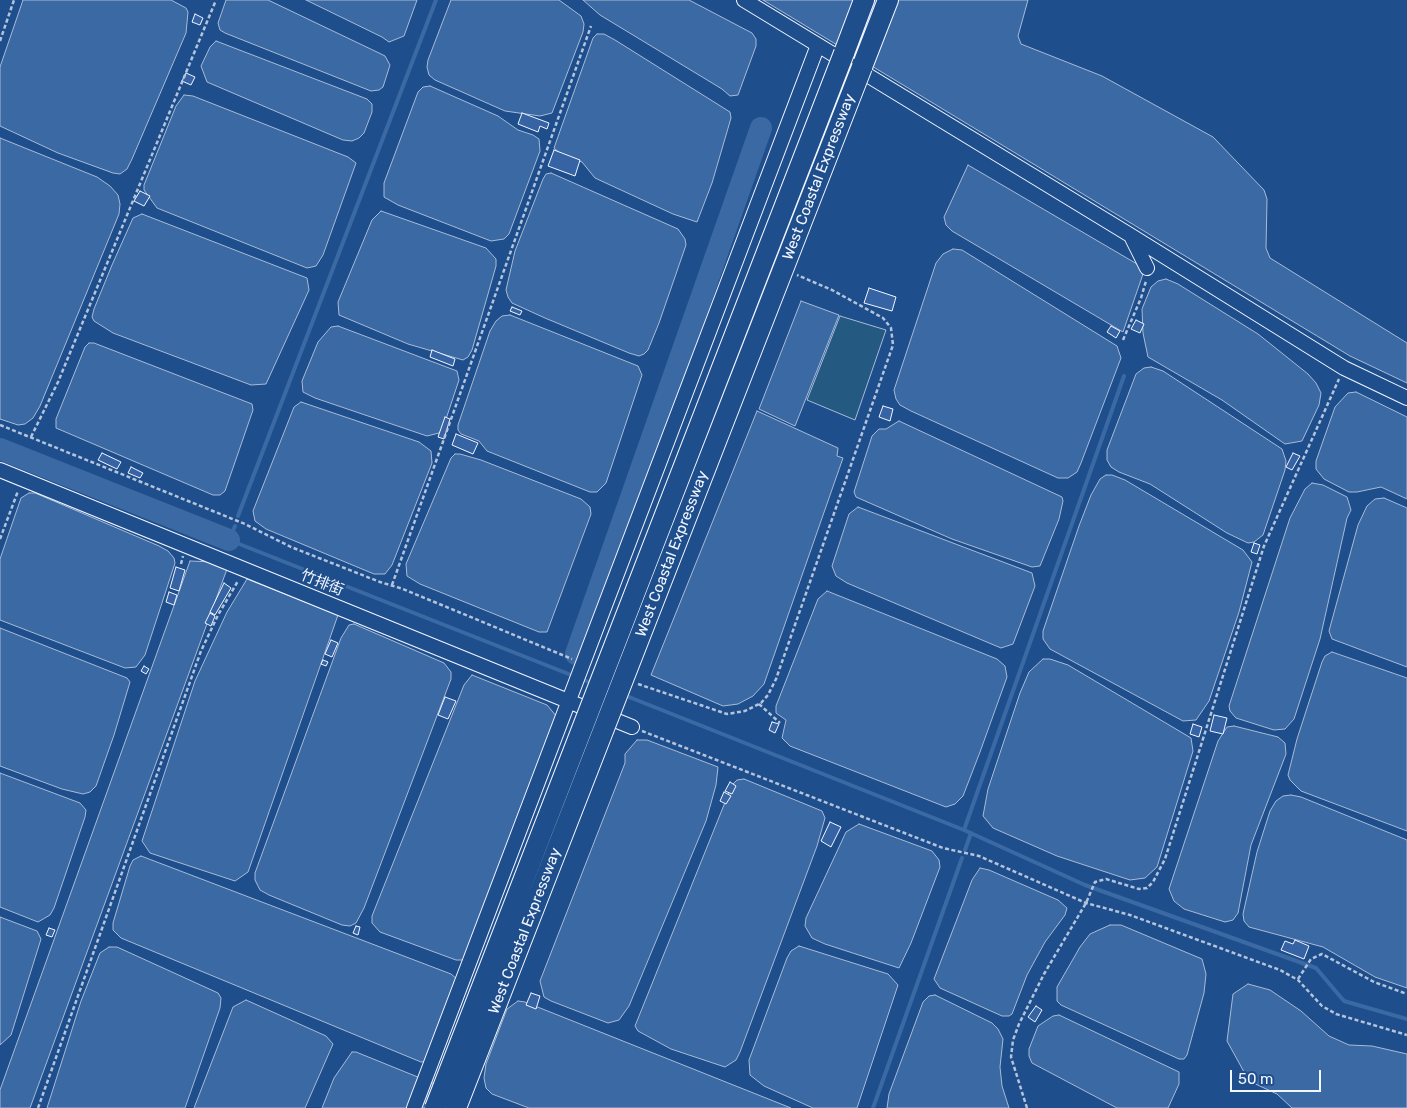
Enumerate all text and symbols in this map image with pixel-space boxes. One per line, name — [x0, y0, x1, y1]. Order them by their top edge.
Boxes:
street label: West Coastal Expressway — [779, 91, 859, 263]
street label: West Coastal Expressway — [632, 468, 712, 640]
street label: 竹排街 — [298, 566, 346, 600]
street label: West Coastal Expressway — [485, 845, 565, 1017]
scale bar — [1232, 1060, 1323, 1092]
text: 50 m — [1238, 1070, 1273, 1088]

